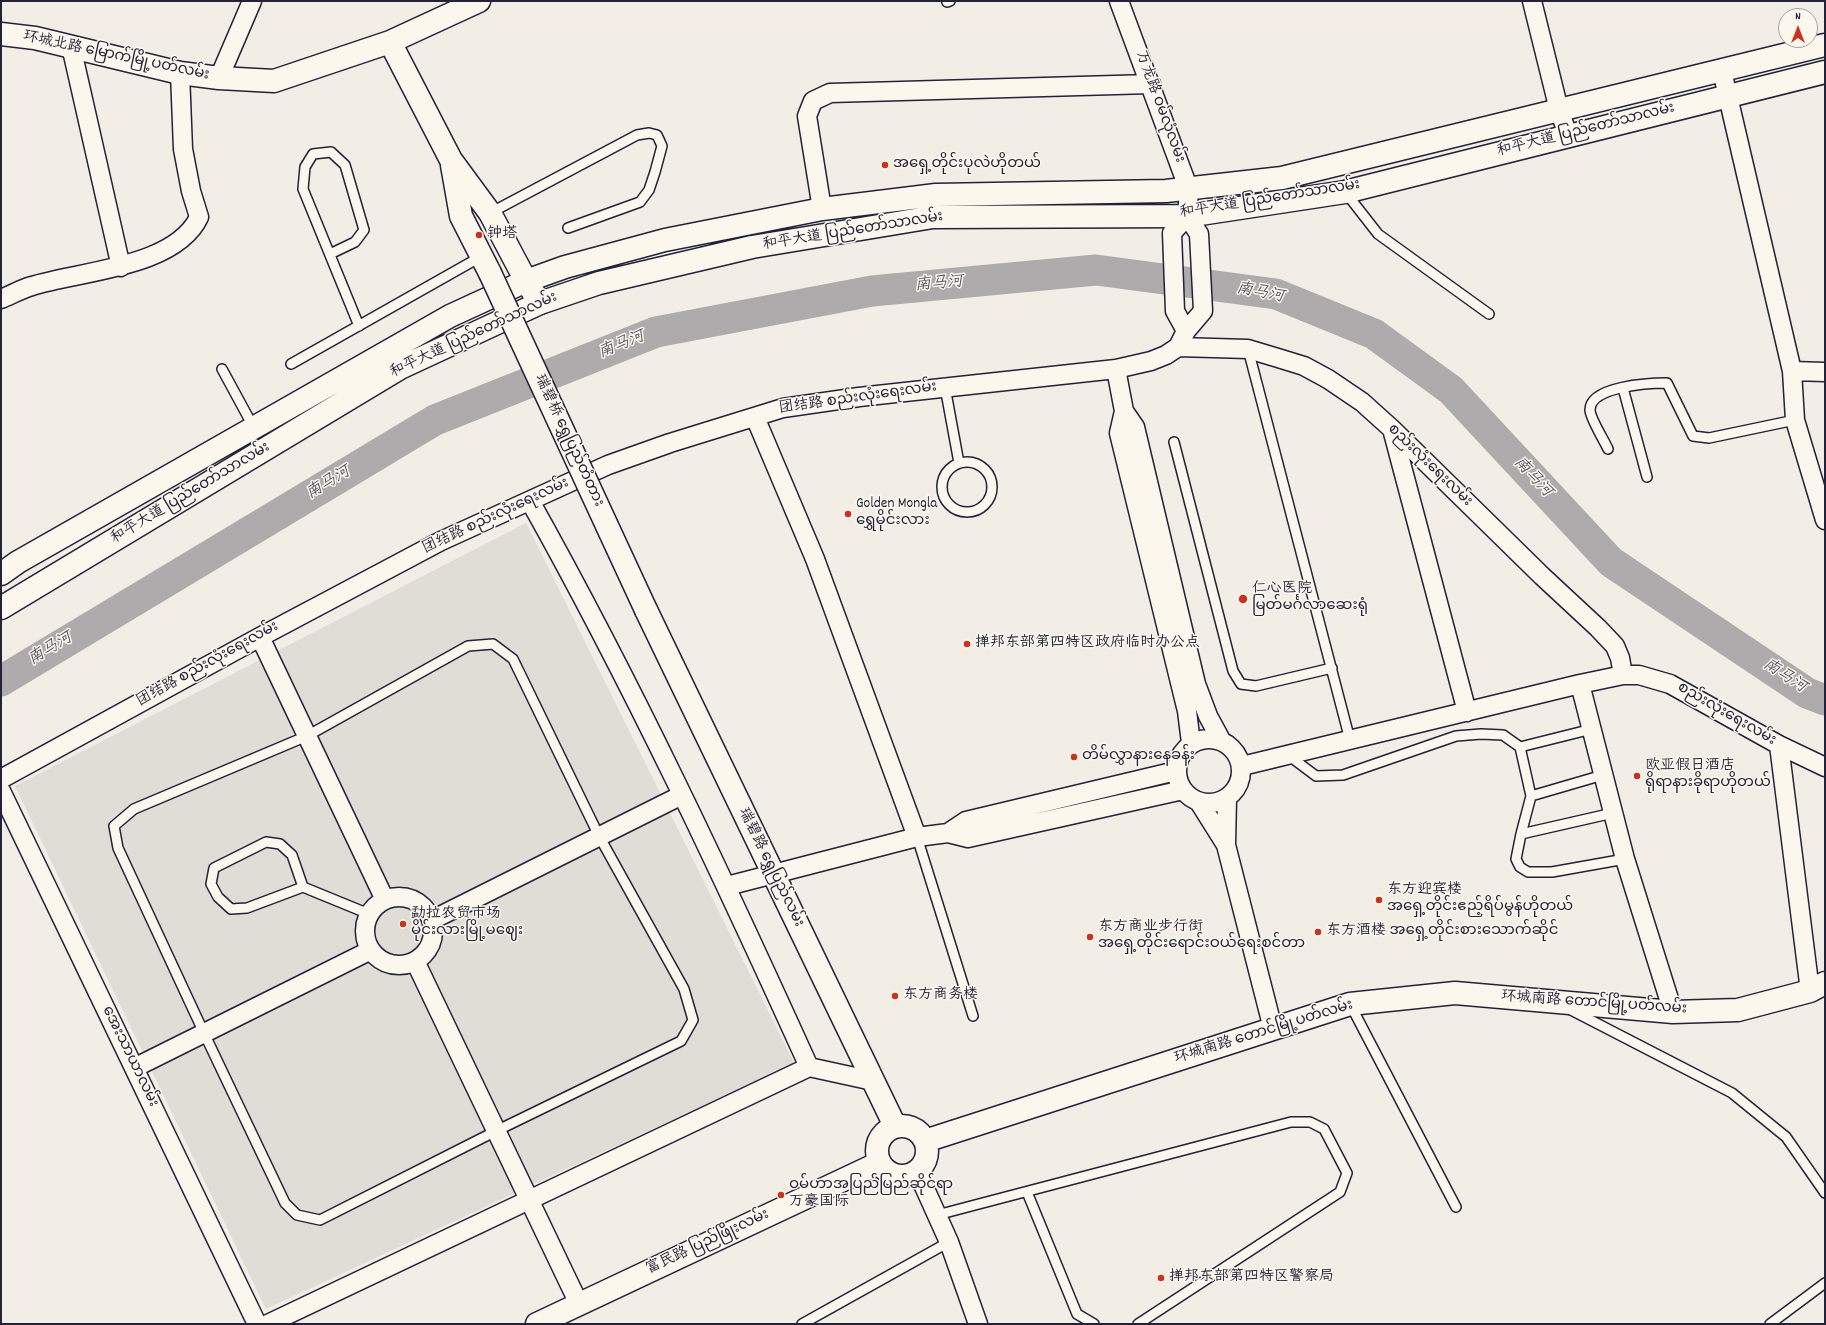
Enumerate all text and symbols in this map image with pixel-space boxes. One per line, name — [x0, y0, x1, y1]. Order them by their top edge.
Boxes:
north arrow — [1778, 8, 1818, 48]
text: N — [1795, 9, 1801, 25]
street label: 环城北路 မြောက်မြို့ပတ်လမ်း — [21, 28, 211, 86]
street label: 万龙路 ဝမ်လုံလမ်း — [1130, 49, 1188, 165]
street label: 和平大道 ပြည်တော်သာလမ်း — [1495, 100, 1677, 162]
place label: အရှေ့တိုင်းပုလဲဟိုတယ် — [893, 156, 1041, 174]
marker: အရှေ့တိုင်းပုလဲဟိုတယ် — [880, 160, 890, 170]
street label: 和平大道 ပြည်တော်သာလမ်း — [1178, 177, 1362, 223]
street label: 和平大道 ပြည်တော်သာလမ်း — [761, 209, 945, 255]
place label: 钟塔 — [487, 226, 517, 244]
marker: 钟塔 — [474, 230, 484, 240]
water label: 南马河 — [914, 273, 964, 297]
water label: 南马河 — [1235, 280, 1285, 308]
street label: 和平大道 ပြည်တော်သာလမ်း — [387, 289, 561, 383]
water label: 南马河 — [596, 328, 648, 364]
street label: 瑞碧桥 ရွှေပြည်တံတား — [529, 372, 607, 510]
street label: 团结路 စည်းလုံးရေးလမ်း — [778, 379, 938, 419]
street label: စည်းလုံးရေးလမ်း — [1383, 421, 1475, 511]
street label: 和平大道 ပြည်တော်သာလမ်း — [108, 439, 274, 549]
water label: 南马河 — [1509, 454, 1555, 502]
water label: 南马河 — [303, 463, 355, 505]
street label: 团结路 စည်းလုံးရေးလမ်း — [420, 475, 572, 559]
place label: Golden Mongla ရွှေမိုင်းလား — [856, 496, 937, 531]
marker: Golden Mongla ရွှေမိုင်းလား — [843, 509, 853, 519]
place label: 仁心医院 မြတ်မင်္ဂလာဆေးရုံ — [1252, 581, 1368, 616]
marker: 仁心医院 မြတ်မင်္ဂလာဆေးရုံ — [1237, 593, 1249, 605]
street label: 团结路 စည်းလုံးရေးလမ်း — [134, 618, 282, 712]
water label: 南马河 — [25, 629, 77, 671]
place label: 掸邦东部第四特区政府临时办公点 — [975, 635, 1200, 653]
marker: 掸邦东部第四特区政府临时办公点 — [962, 639, 972, 649]
water label: 南马河 — [1759, 656, 1809, 698]
street label: စည်းလုံးရေးလမ်း — [1673, 679, 1779, 751]
place label: တိမ်လွှာနားနေခန်း — [1082, 748, 1195, 766]
marker: တိမ်လွှာနားနေခန်း — [1069, 752, 1079, 762]
place label: 欧亚假日酒店 ရိုရာနားခိုရာဟိုတယ် — [1645, 758, 1771, 793]
marker: 欧亚假日酒店 ရိုရာနားခိုရာဟိုတယ် — [1632, 771, 1642, 781]
street label: 瑞碧路 ရွှေပြည်လမ်း — [733, 805, 807, 931]
place label: 东方迎宾楼 အရှေ့တိုင်းဧည့်ရိပ်မွန်ဟိုတယ် — [1387, 882, 1573, 917]
marker: 东方迎宾楼 အရှေ့တိုင်းဧည့်ရိပ်မွန်ဟိုတယ် — [1374, 895, 1384, 905]
place label: 勐拉农贸市场 မိုင်းလားမြို့မဈေး — [411, 906, 523, 941]
marker: 勐拉农贸市场 မိုင်းလားမြို့မဈေး — [398, 919, 408, 929]
place label: 东方商业步行街 အရှေ့တိုင်းရောင်းဝယ်ရေးစင်တာ — [1098, 919, 1305, 954]
place label: 东方酒楼 အရှေ့တိုင်းစားသောက်ဆိုင် — [1326, 923, 1558, 941]
marker: 东方酒楼 အရှေ့တိုင်းစားသောက်ဆိုင် — [1313, 927, 1323, 937]
marker: 东方商业步行街 အရှေ့တိုင်းရောင်းဝယ်ရေးစင်တာ — [1085, 932, 1095, 942]
place label: 东方商务楼 — [903, 987, 978, 1005]
street label: 环城南路 တောင်မြို့ပတ်လမ်း — [1501, 989, 1687, 1019]
marker: 东方商务楼 — [890, 991, 900, 1001]
street label: 环城南路 တောင်မြို့ပတ်လမ်း — [1172, 997, 1356, 1069]
street label: အေးသာယာလမ်း — [97, 1004, 161, 1110]
place label: ဝမ်ဟာအပြည်ပြည်ဆိုင်ရာ 万豪国际 — [789, 1177, 953, 1212]
marker: ဝမ်ဟာအပြည်ပြည်ဆိုင်ရာ 万豪国际 — [776, 1190, 786, 1200]
street label: 富民路 ပြည်ဖြိုးလမ်း — [644, 1207, 772, 1279]
place label: 掸邦东部第四特区警察局 — [1169, 1269, 1334, 1287]
marker: 掸邦东部第四特区警察局 — [1156, 1273, 1166, 1283]

